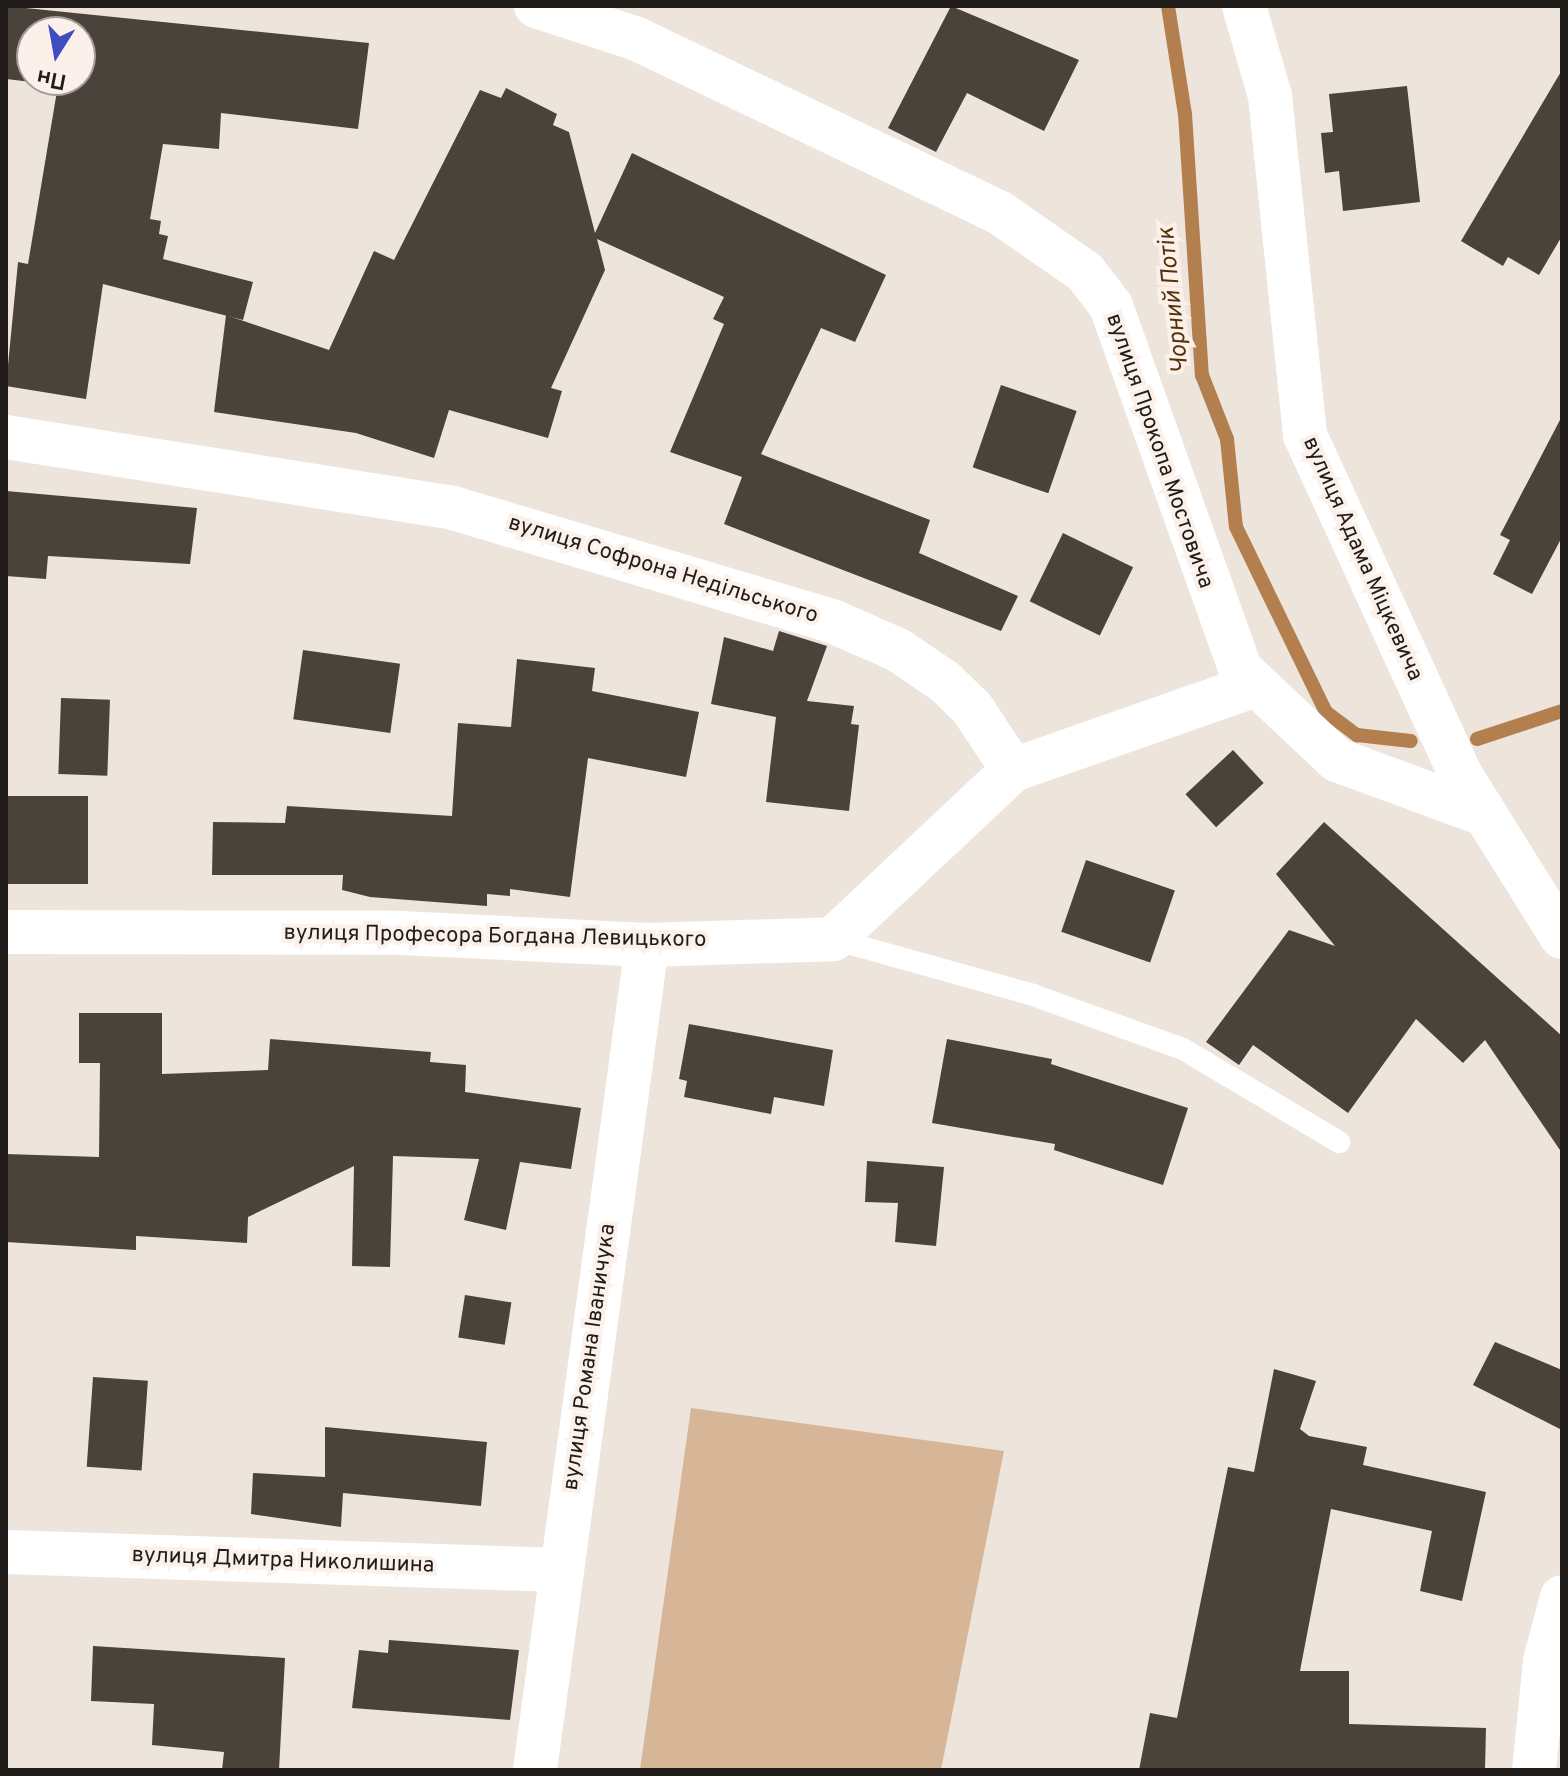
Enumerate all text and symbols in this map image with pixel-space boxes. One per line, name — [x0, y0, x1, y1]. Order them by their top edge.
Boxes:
north arrow — [16, 16, 96, 96]
text: Пн — [35, 62, 69, 94]
water label: Чорний Потік — [1153, 225, 1197, 375]
street label: вулиця Прокопа Мостовича — [1099, 310, 1219, 592]
street label: вулиця Адама Міцкевича — [1296, 433, 1428, 685]
street label: вулиця Софрона Недільського — [505, 510, 821, 630]
street label: вулиця Професора Богдана Левицького — [283, 920, 707, 954]
street label: вулиця Романа Іваничука — [558, 1222, 622, 1492]
street label: вулиця Дмитра Николишина — [131, 1543, 435, 1579]

